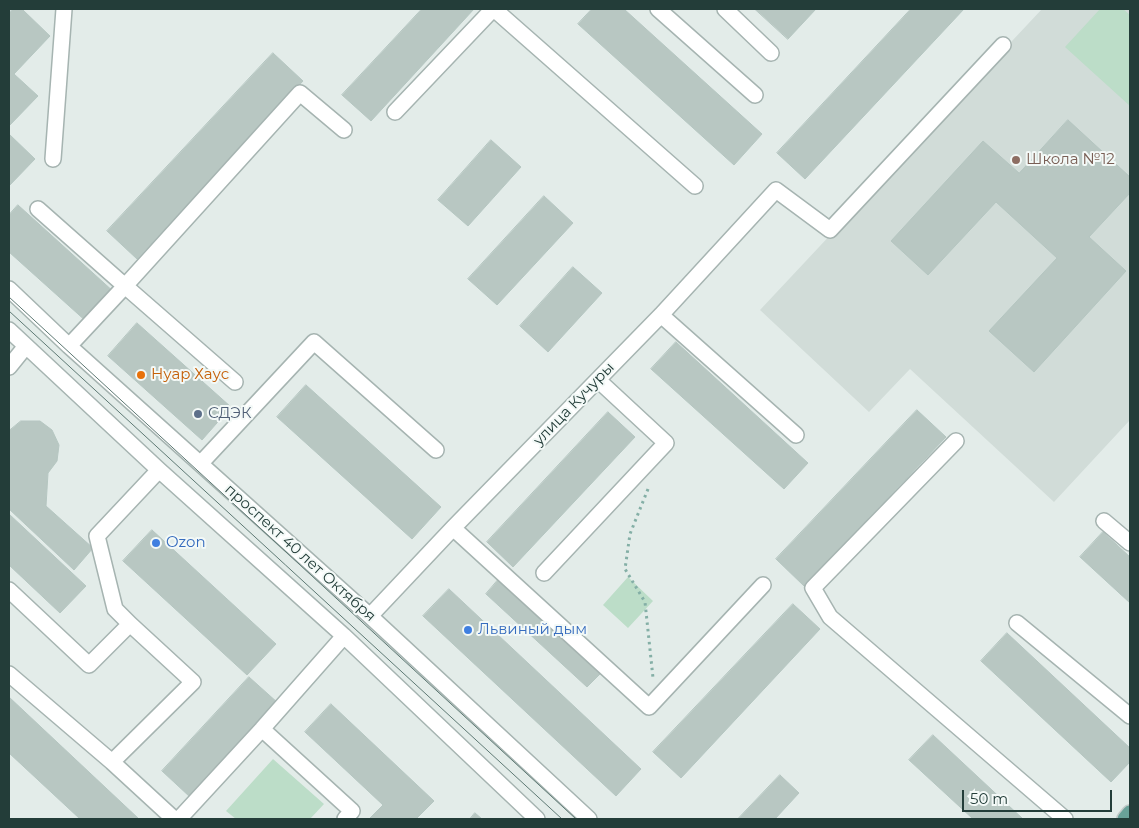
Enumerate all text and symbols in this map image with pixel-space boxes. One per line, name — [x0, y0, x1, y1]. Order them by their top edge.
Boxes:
place label: Школа №12 — [1026, 151, 1115, 169]
marker: Школа №12 — [1010, 154, 1022, 166]
street label: улица Кучуры — [530, 359, 618, 449]
place label: Нуар Хаус — [151, 366, 229, 384]
marker: Нуар Хаус — [135, 369, 147, 381]
place label: СДЭК — [208, 405, 251, 423]
marker: СДЭК — [192, 408, 204, 420]
street label: проспект 40 лет Октября — [221, 480, 379, 626]
place label: Ozon — [166, 534, 206, 552]
marker: Ozon — [150, 537, 162, 549]
place label: Львиный дым — [478, 621, 587, 639]
marker: Львиный дым — [462, 624, 474, 636]
scale bar — [964, 780, 1114, 812]
text: 50 m — [970, 789, 1008, 808]

